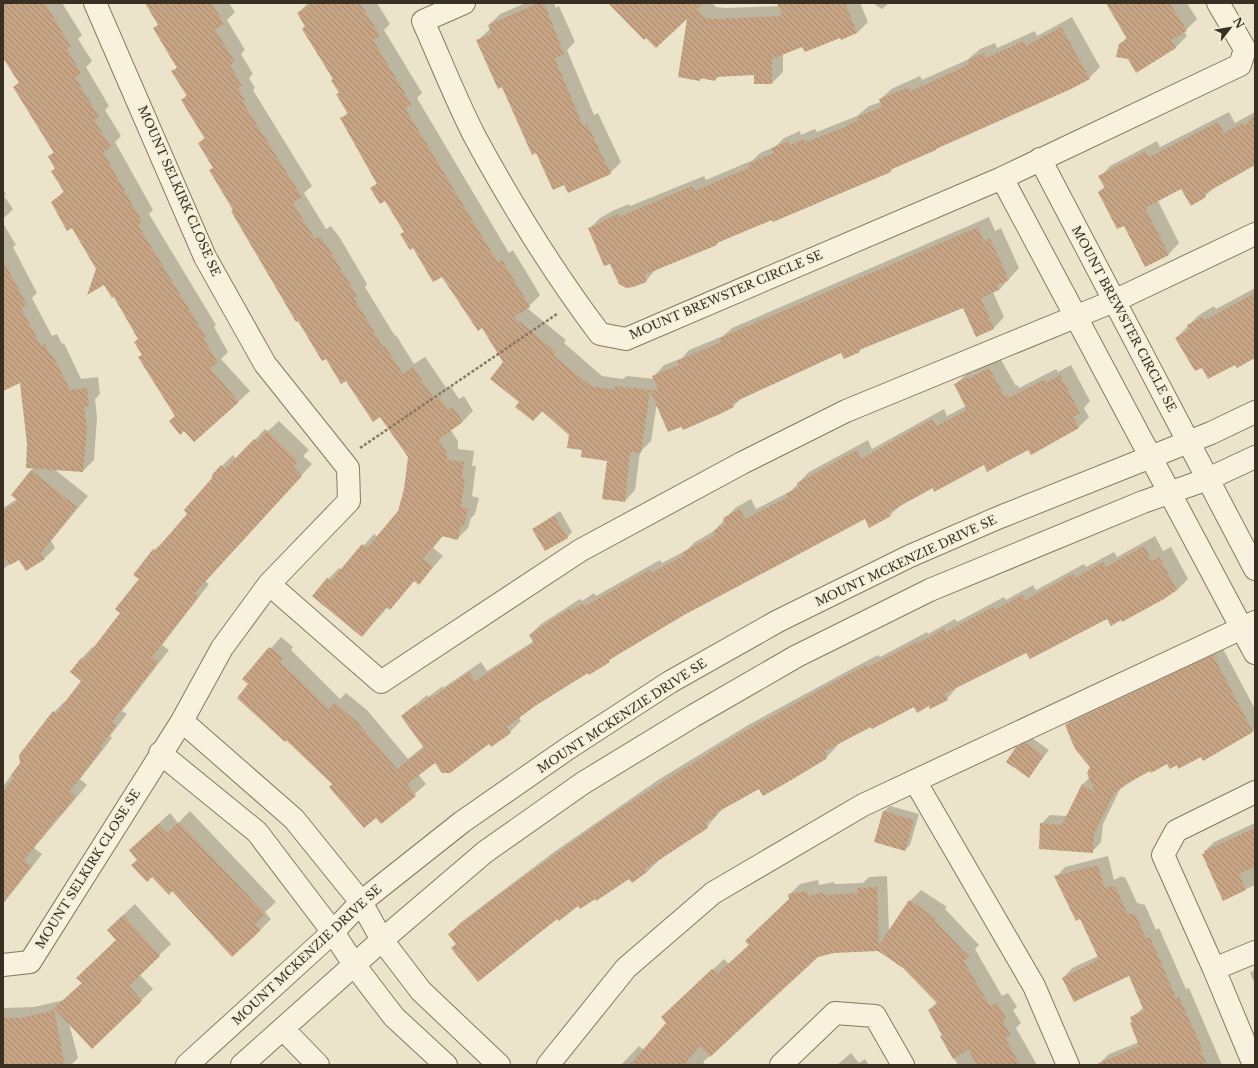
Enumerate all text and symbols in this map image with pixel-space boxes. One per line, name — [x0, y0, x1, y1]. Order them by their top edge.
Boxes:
north arrow — [1210, 8, 1250, 48]
text: N — [1230, 15, 1248, 31]
street label: MOUNT SELKIRK CLOSE SE — [135, 103, 224, 279]
street label: MOUNT BREWSTER CIRCLE SE — [1069, 223, 1180, 415]
street label: MOUNT BREWSTER CIRCLE SE — [627, 247, 825, 342]
street label: MOUNT MCKENZIE DRIVE SE — [813, 512, 999, 609]
street label: MOUNT MCKENZIE DRIVE SE — [534, 655, 709, 776]
street label: MOUNT SELKIRK CLOSE SE — [32, 786, 143, 951]
street label: MOUNT MCKENZIE DRIVE SE — [229, 881, 385, 1028]

